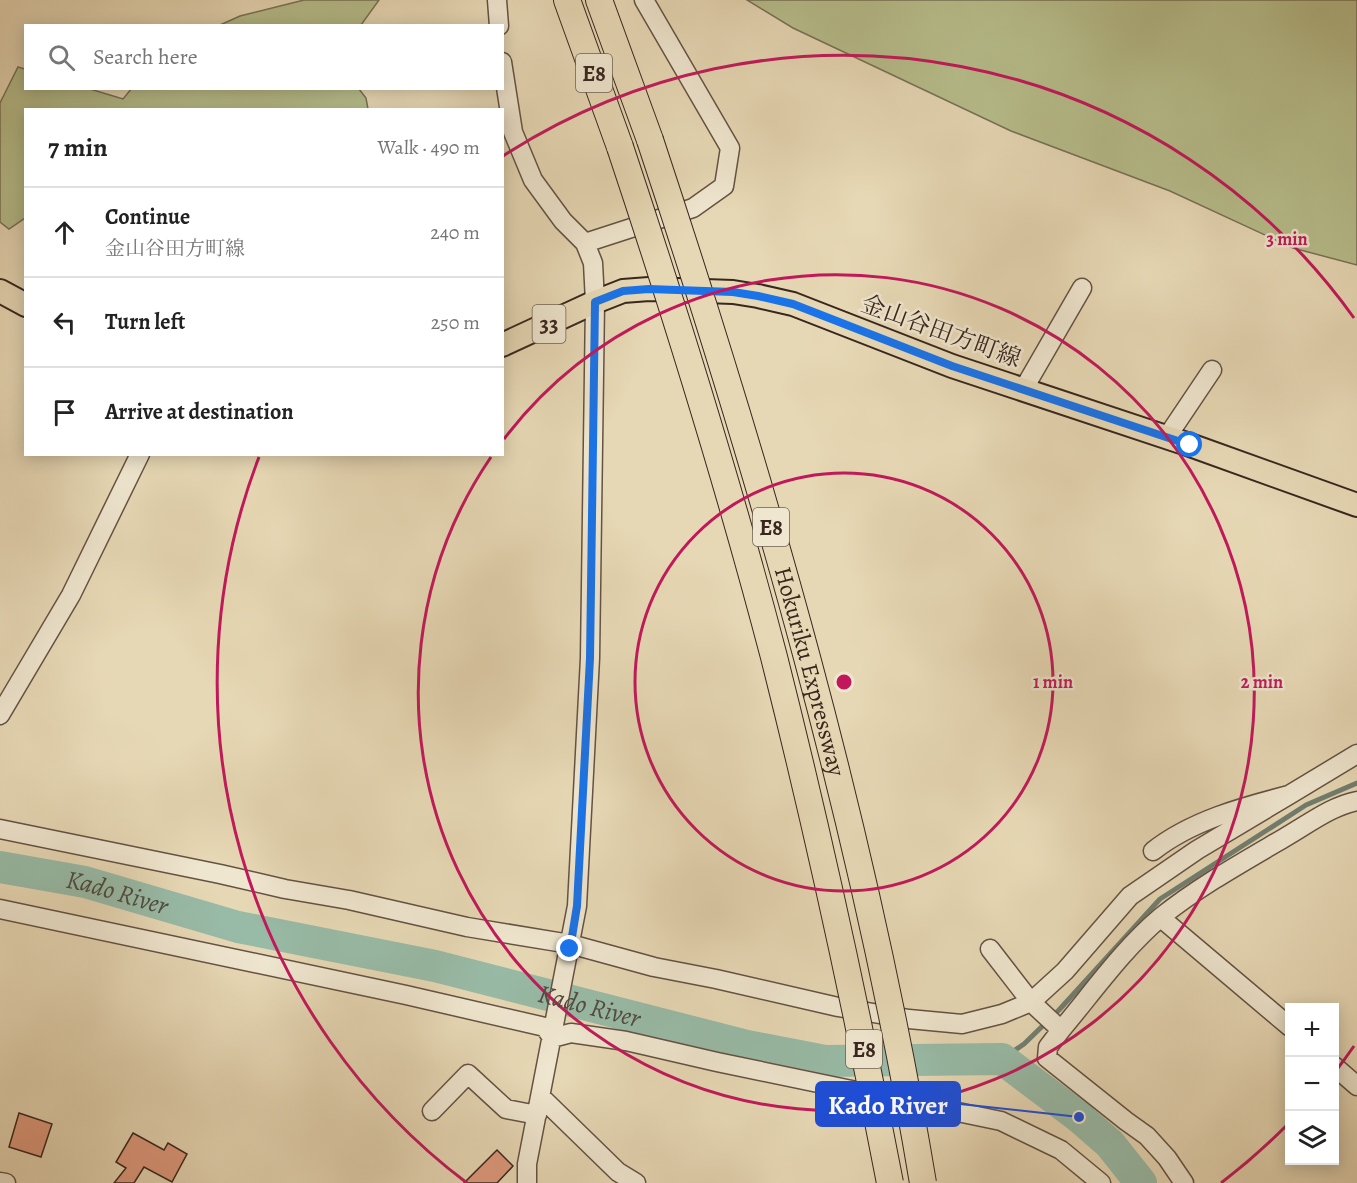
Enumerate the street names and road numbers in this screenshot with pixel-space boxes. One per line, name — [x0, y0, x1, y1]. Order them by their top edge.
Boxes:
road number: E8 — [576, 54, 612, 92]
street label: 金山谷田方町線 — [857, 287, 1025, 375]
road number: 33 — [532, 305, 566, 343]
road number: E8 — [753, 508, 789, 546]
street label: Hokuriku Expressway — [767, 563, 853, 780]
road number: E8 — [846, 1030, 882, 1068]

